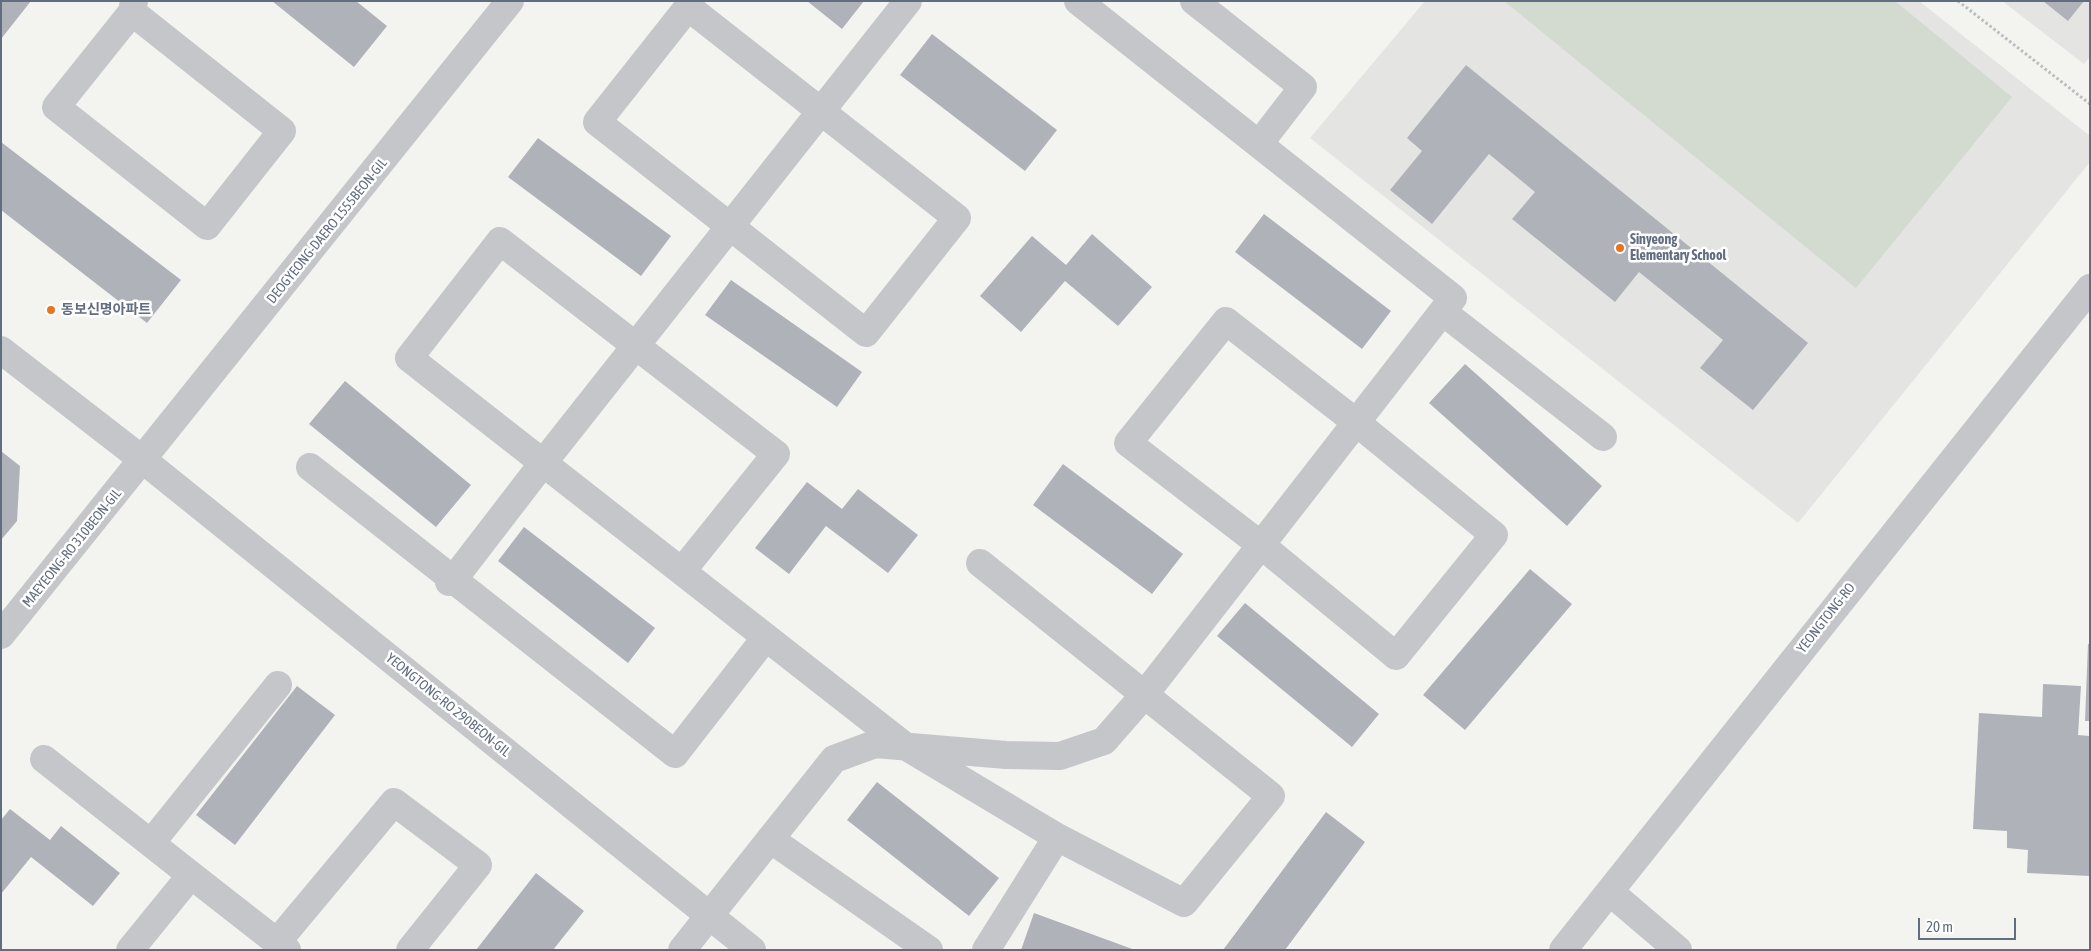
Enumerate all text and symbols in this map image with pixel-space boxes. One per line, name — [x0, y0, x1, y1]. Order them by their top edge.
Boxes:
street label: DEOGYEONG-DAERO 1555BEON-GIL — [263, 155, 391, 307]
place label: Sinyeong Elementary School — [1630, 232, 1726, 264]
marker: Sinyeong Elementary School — [1614, 242, 1626, 254]
place label: 동보신명아파트 — [61, 302, 151, 318]
marker: 동보신명아파트 — [45, 304, 57, 316]
street label: MAEYEONG-RO 310BEON-GIL — [19, 485, 125, 611]
street label: YEONGTONG-RO — [1793, 580, 1859, 656]
street label: YEONGTONG-RO 290BEON-GIL — [383, 650, 513, 760]
scale bar — [1921, 908, 2018, 940]
text: 20 m — [1926, 918, 1953, 935]

